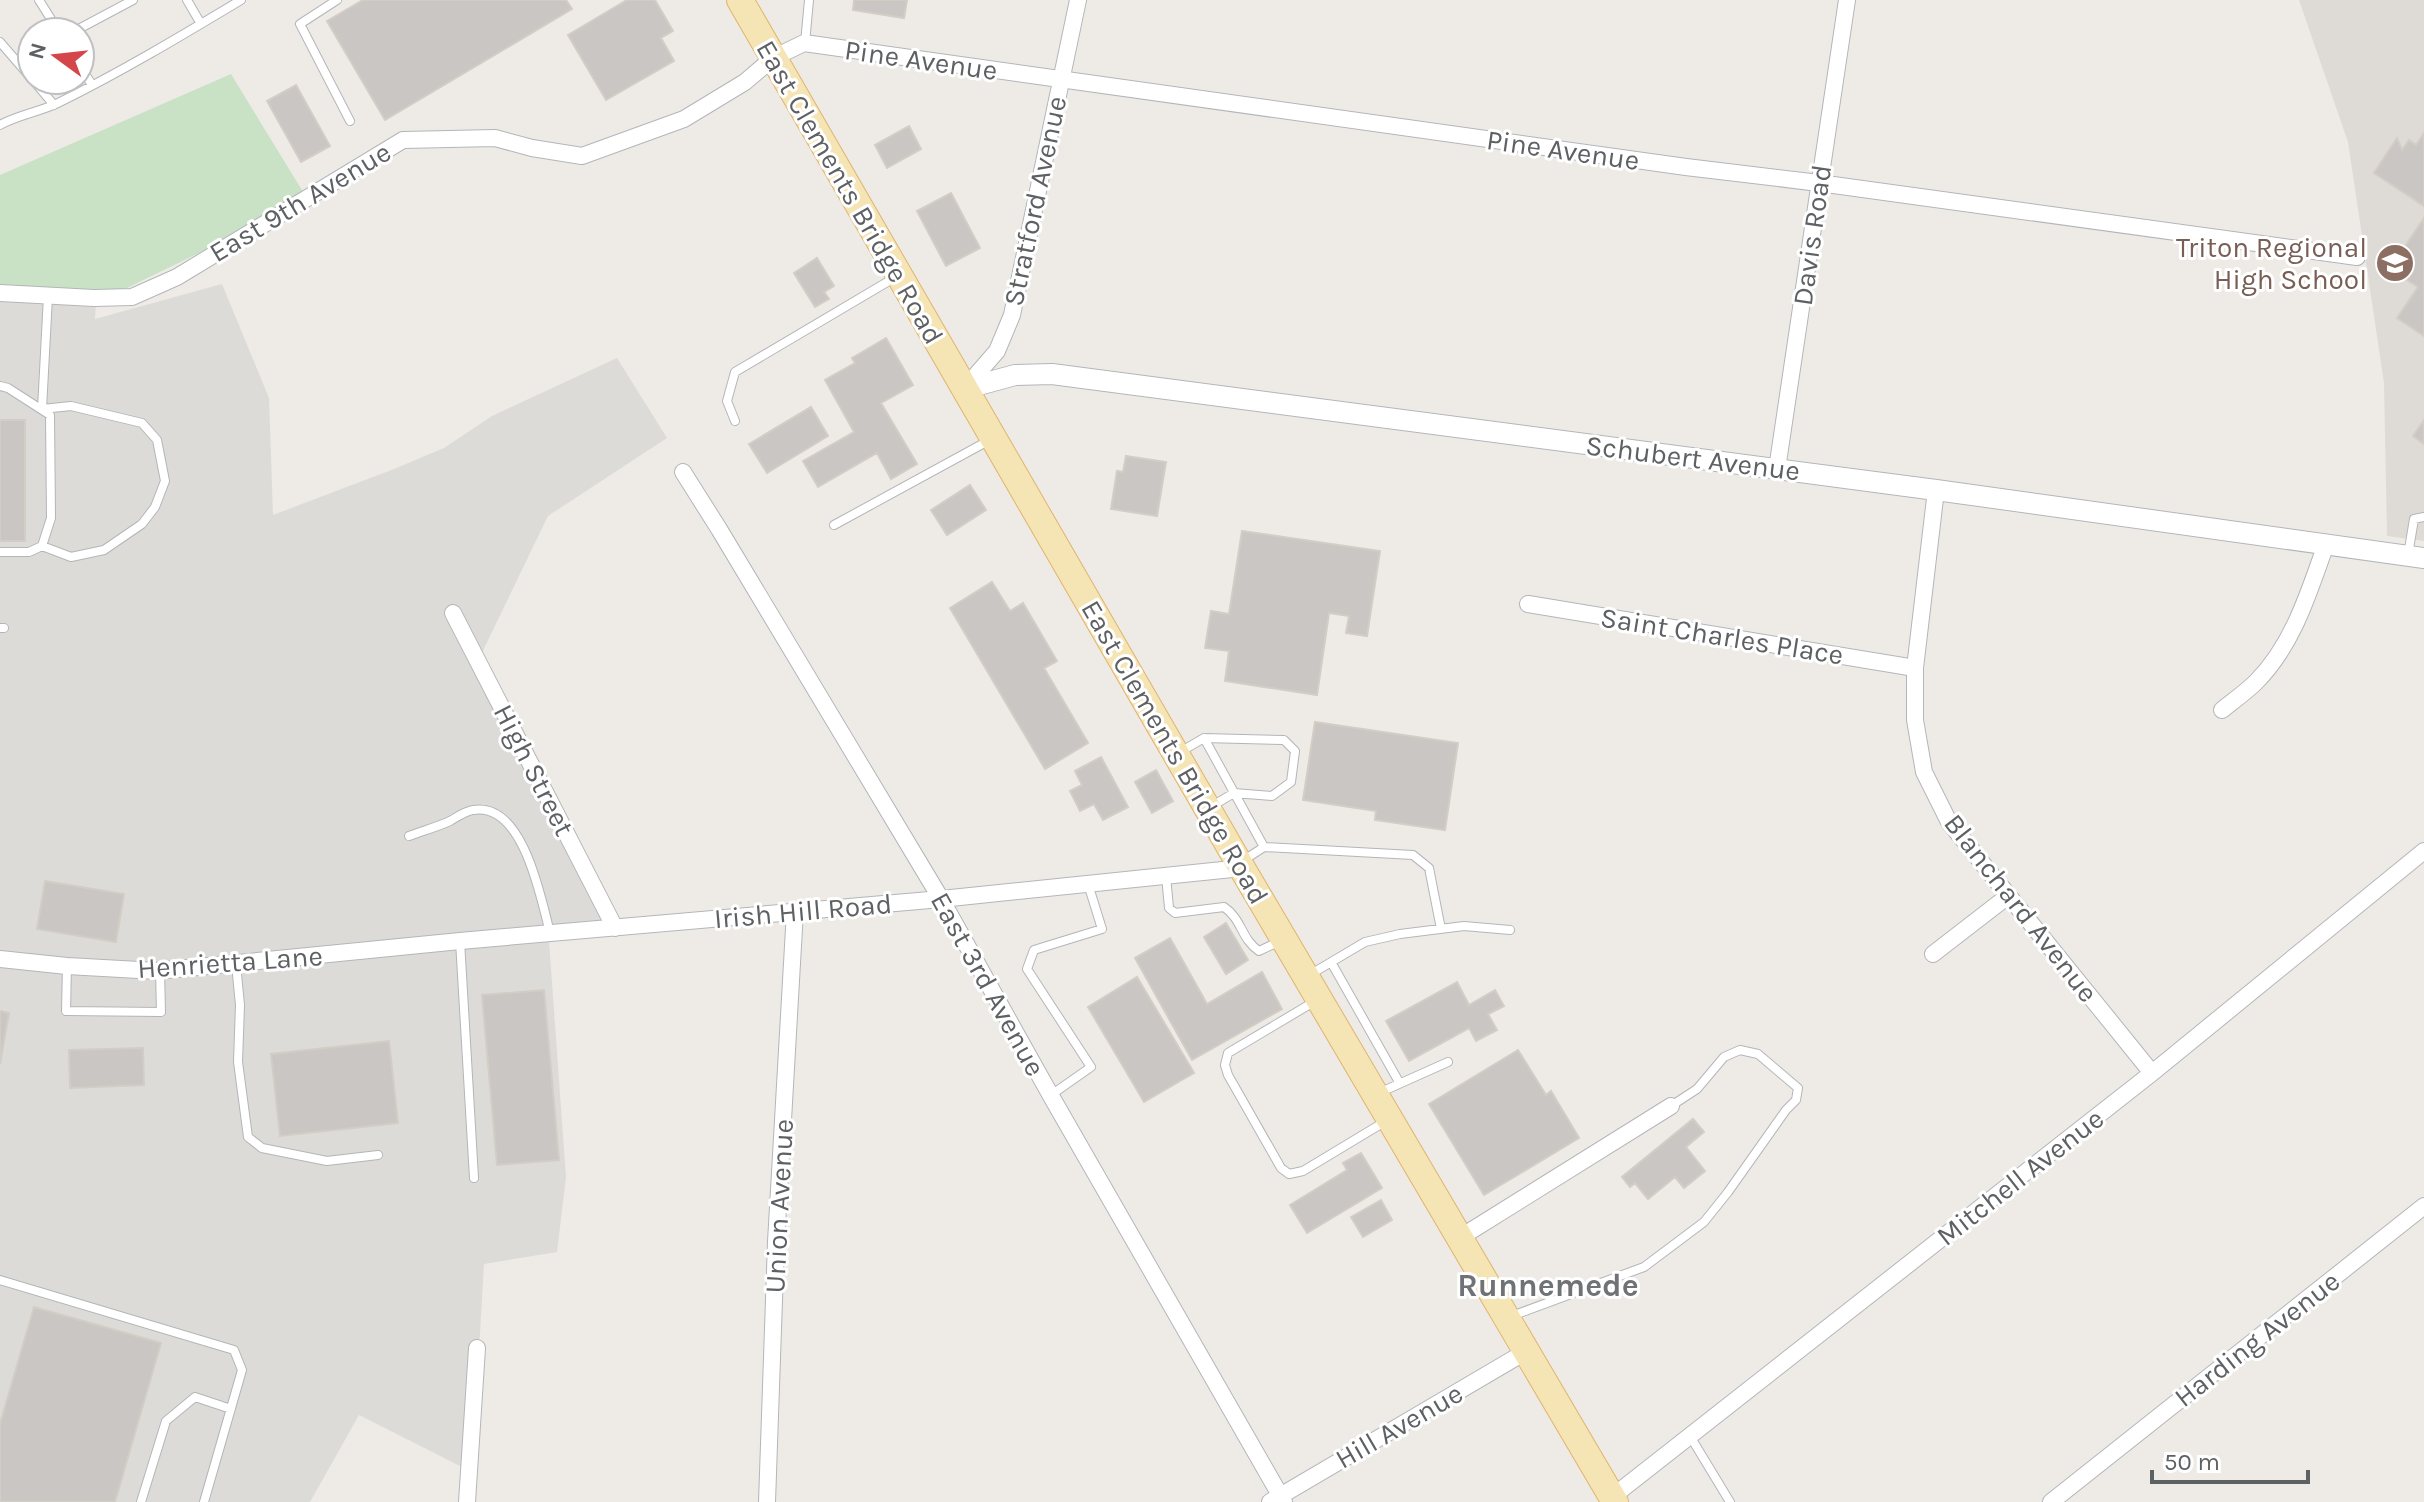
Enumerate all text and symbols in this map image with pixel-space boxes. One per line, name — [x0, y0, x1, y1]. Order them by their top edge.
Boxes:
north arrow — [16, 16, 96, 96]
street label: Pine Avenue — [842, 33, 1000, 87]
street label: East Clements Bridge Road — [749, 34, 951, 350]
text: N — [23, 40, 52, 62]
street label: Stratford Avenue — [997, 93, 1073, 309]
street label: Pine Avenue — [1484, 123, 1642, 177]
street label: East 9th Avenue — [203, 135, 397, 269]
street label: Davis Road — [1786, 162, 1838, 308]
place label: Triton Regional High School — [2176, 231, 2367, 296]
school or university icon: Triton Regional High School — [2374, 242, 2416, 284]
street label: Schubert Avenue — [1584, 428, 1802, 488]
street label: East Clements Bridge Road — [1074, 594, 1276, 910]
street label: Saint Charles Place — [1598, 600, 1846, 672]
street label: High Street — [487, 699, 581, 841]
street label: Blanchard Avenue — [1937, 807, 2105, 1009]
street label: East 3rd Avenue — [924, 886, 1052, 1082]
street label: Irish Hill Road — [713, 887, 893, 935]
street label: Henrietta Lane — [136, 939, 324, 985]
street label: Mitchell Avenue — [1930, 1102, 2110, 1252]
street label: Union Avenue — [758, 1118, 800, 1294]
street label: Harding Avenue — [2168, 1264, 2346, 1414]
district label: Runnemede — [1457, 1267, 1639, 1304]
street label: Hill Avenue — [1329, 1376, 1469, 1476]
scale bar — [2152, 1434, 2308, 1484]
text: 50 m — [2164, 1448, 2220, 1476]

